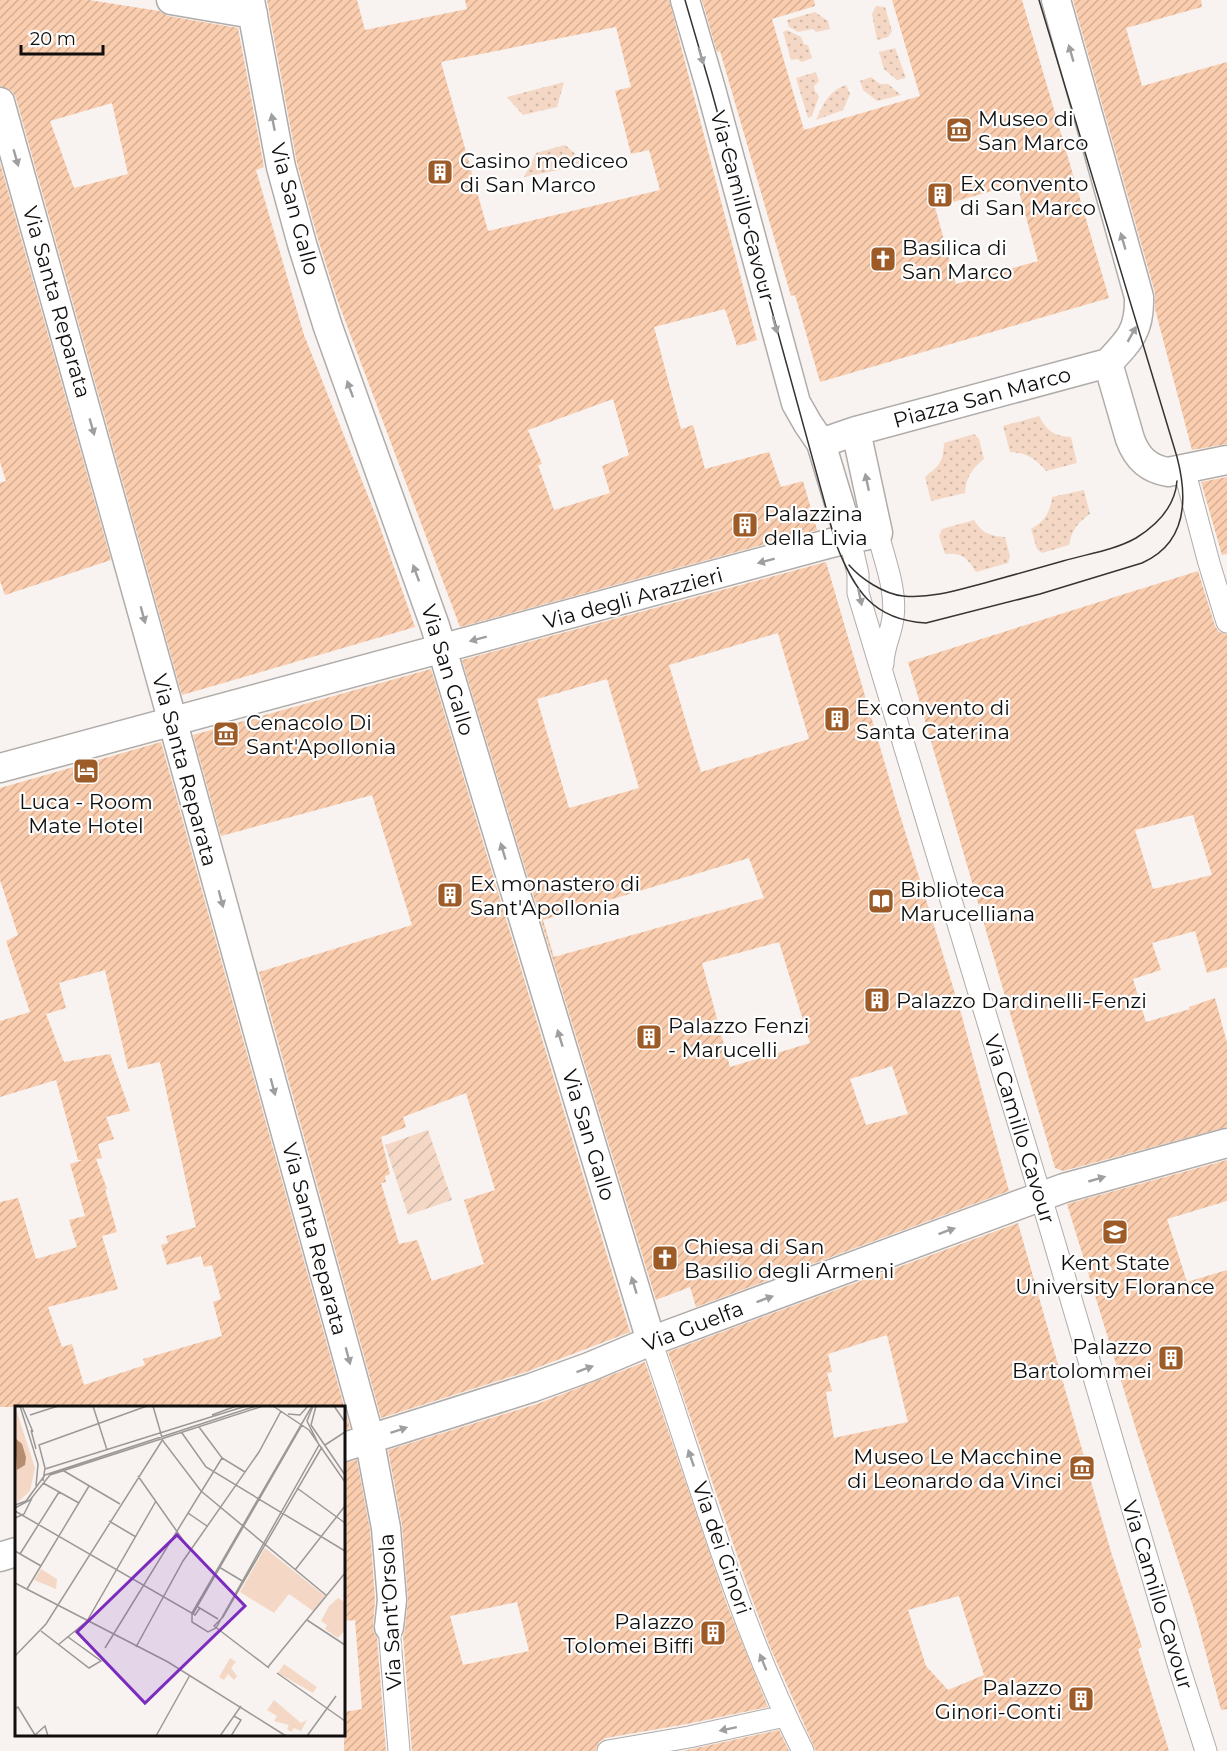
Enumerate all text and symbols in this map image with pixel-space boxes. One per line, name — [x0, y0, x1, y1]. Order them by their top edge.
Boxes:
scale bar — [21, 18, 104, 56]
text: 20 m — [30, 28, 76, 50]
one-way arrow — [1066, 44, 1075, 62]
one-way arrow — [697, 47, 706, 65]
place label: Museo di San Marco — [978, 106, 1088, 155]
street label: Via Camillo Cavour — [705, 108, 781, 304]
one-way arrow — [268, 112, 277, 131]
museum icon: Museo di San Marco — [944, 115, 974, 145]
street label: Via San Gallo — [265, 140, 325, 278]
place label: Casino mediceo di San Marco — [460, 148, 628, 197]
one-way arrow — [12, 150, 21, 168]
building icon: Casino mediceo di San Marco — [425, 157, 455, 187]
place label: Ex convento di San Marco — [960, 171, 1096, 220]
building icon: Ex convento di San Marco — [925, 180, 955, 210]
street label: Via Santa Reparata — [18, 203, 96, 401]
one-way arrow — [1118, 232, 1127, 250]
place label: Basilica di San Marco — [902, 235, 1012, 284]
church icon: Basilica di San Marco — [868, 244, 898, 274]
one-way arrow — [771, 316, 780, 334]
one-way arrow — [1127, 325, 1137, 342]
street label: Piazza San Marco — [890, 361, 1074, 433]
one-way arrow — [345, 380, 355, 398]
one-way arrow — [88, 418, 97, 436]
one-way arrow — [862, 472, 871, 491]
place label: Palazzina della Livia — [764, 501, 868, 550]
building icon: Palazzina della Livia — [730, 510, 760, 540]
one-way arrow — [757, 557, 775, 566]
street label: Via degli Arazzieri — [541, 562, 725, 634]
one-way arrow — [411, 564, 421, 582]
one-way arrow — [856, 587, 865, 606]
street label: Via San Gallo — [416, 601, 480, 739]
one-way arrow — [139, 606, 148, 624]
one-way arrow — [468, 635, 487, 645]
street label: Via Santa Reparata — [147, 671, 223, 869]
place label: Ex convento di Santa Caterina — [856, 695, 1010, 744]
building icon: Ex convento di Santa Caterina — [822, 704, 852, 734]
place label: Cenacolo Di Sant'Apollonia — [246, 710, 397, 759]
museum icon: Cenacolo Di Sant'Apollonia — [211, 719, 241, 749]
hotel icon: Luca - Room Mate Hotel — [71, 756, 101, 786]
place label: Luca - Room Mate Hotel — [19, 789, 153, 838]
one-way arrow — [498, 842, 507, 860]
place label: Ex monastero di Sant'Apollonia — [470, 871, 640, 920]
place label: Biblioteca Marucelliana — [900, 877, 1035, 926]
building icon: Ex monastero di Sant'Apollonia — [435, 880, 465, 910]
library icon: Biblioteca Marucelliana — [866, 886, 896, 916]
one-way arrow — [217, 890, 226, 908]
building icon: Palazzo Dardinelli-Fenzi — [862, 985, 892, 1015]
place label: Palazzo Dardinelli-Fenzi — [896, 988, 1147, 1013]
place label: Palazzo Fenzi - Marucelli — [668, 1013, 809, 1062]
building icon: Palazzo Fenzi - Marucelli — [634, 1022, 664, 1052]
one-way arrow — [555, 1029, 564, 1047]
street label: Via Camillo Cavour — [979, 1031, 1061, 1227]
street label: Via San Gallo — [557, 1066, 621, 1204]
one-way arrow — [269, 1078, 278, 1096]
street label: Via Santa Reparata — [277, 1140, 353, 1338]
one-way arrow — [1088, 1174, 1106, 1183]
school or university icon: Kent State University Florance — [1100, 1217, 1130, 1247]
one-way arrow — [939, 1226, 957, 1236]
place label: Chiesa di San Basilio degli Armeni — [684, 1234, 894, 1283]
church icon: Chiesa di San Basilio degli Armeni — [650, 1243, 680, 1273]
place label: Kent State University Florance — [1015, 1250, 1215, 1299]
one-way arrow — [629, 1276, 638, 1294]
one-way arrow — [756, 1293, 774, 1303]
street label: Via Guelfa — [639, 1295, 747, 1357]
place label: Palazzo Bartolommei — [1012, 1334, 1152, 1383]
building icon: Palazzo Bartolommei — [1156, 1343, 1186, 1373]
one-way arrow — [343, 1347, 353, 1365]
one-way arrow — [576, 1364, 594, 1374]
inset map — [15, 1406, 345, 1736]
one-way arrow — [390, 1424, 408, 1434]
place label: Museo Le Macchine di Leonardo da Vinci — [847, 1444, 1062, 1493]
one-way arrow — [685, 1449, 695, 1467]
museum icon: Museo Le Macchine di Leonardo da Vinci — [1067, 1453, 1097, 1483]
street label: Via dei Ginori — [688, 1478, 756, 1618]
street label: Via Camillo Cavour — [1117, 1497, 1199, 1693]
street label: Via Sant'Orsola — [373, 1533, 407, 1691]
place label: Palazzo Tolomei Biffi — [564, 1609, 694, 1658]
building icon: Palazzo Tolomei Biffi — [698, 1618, 728, 1648]
one-way arrow — [758, 1653, 767, 1671]
place label: Palazzo Ginori-Conti — [935, 1675, 1062, 1724]
building icon: Palazzo Ginori-Conti — [1066, 1684, 1096, 1714]
one-way arrow — [719, 1724, 737, 1734]

